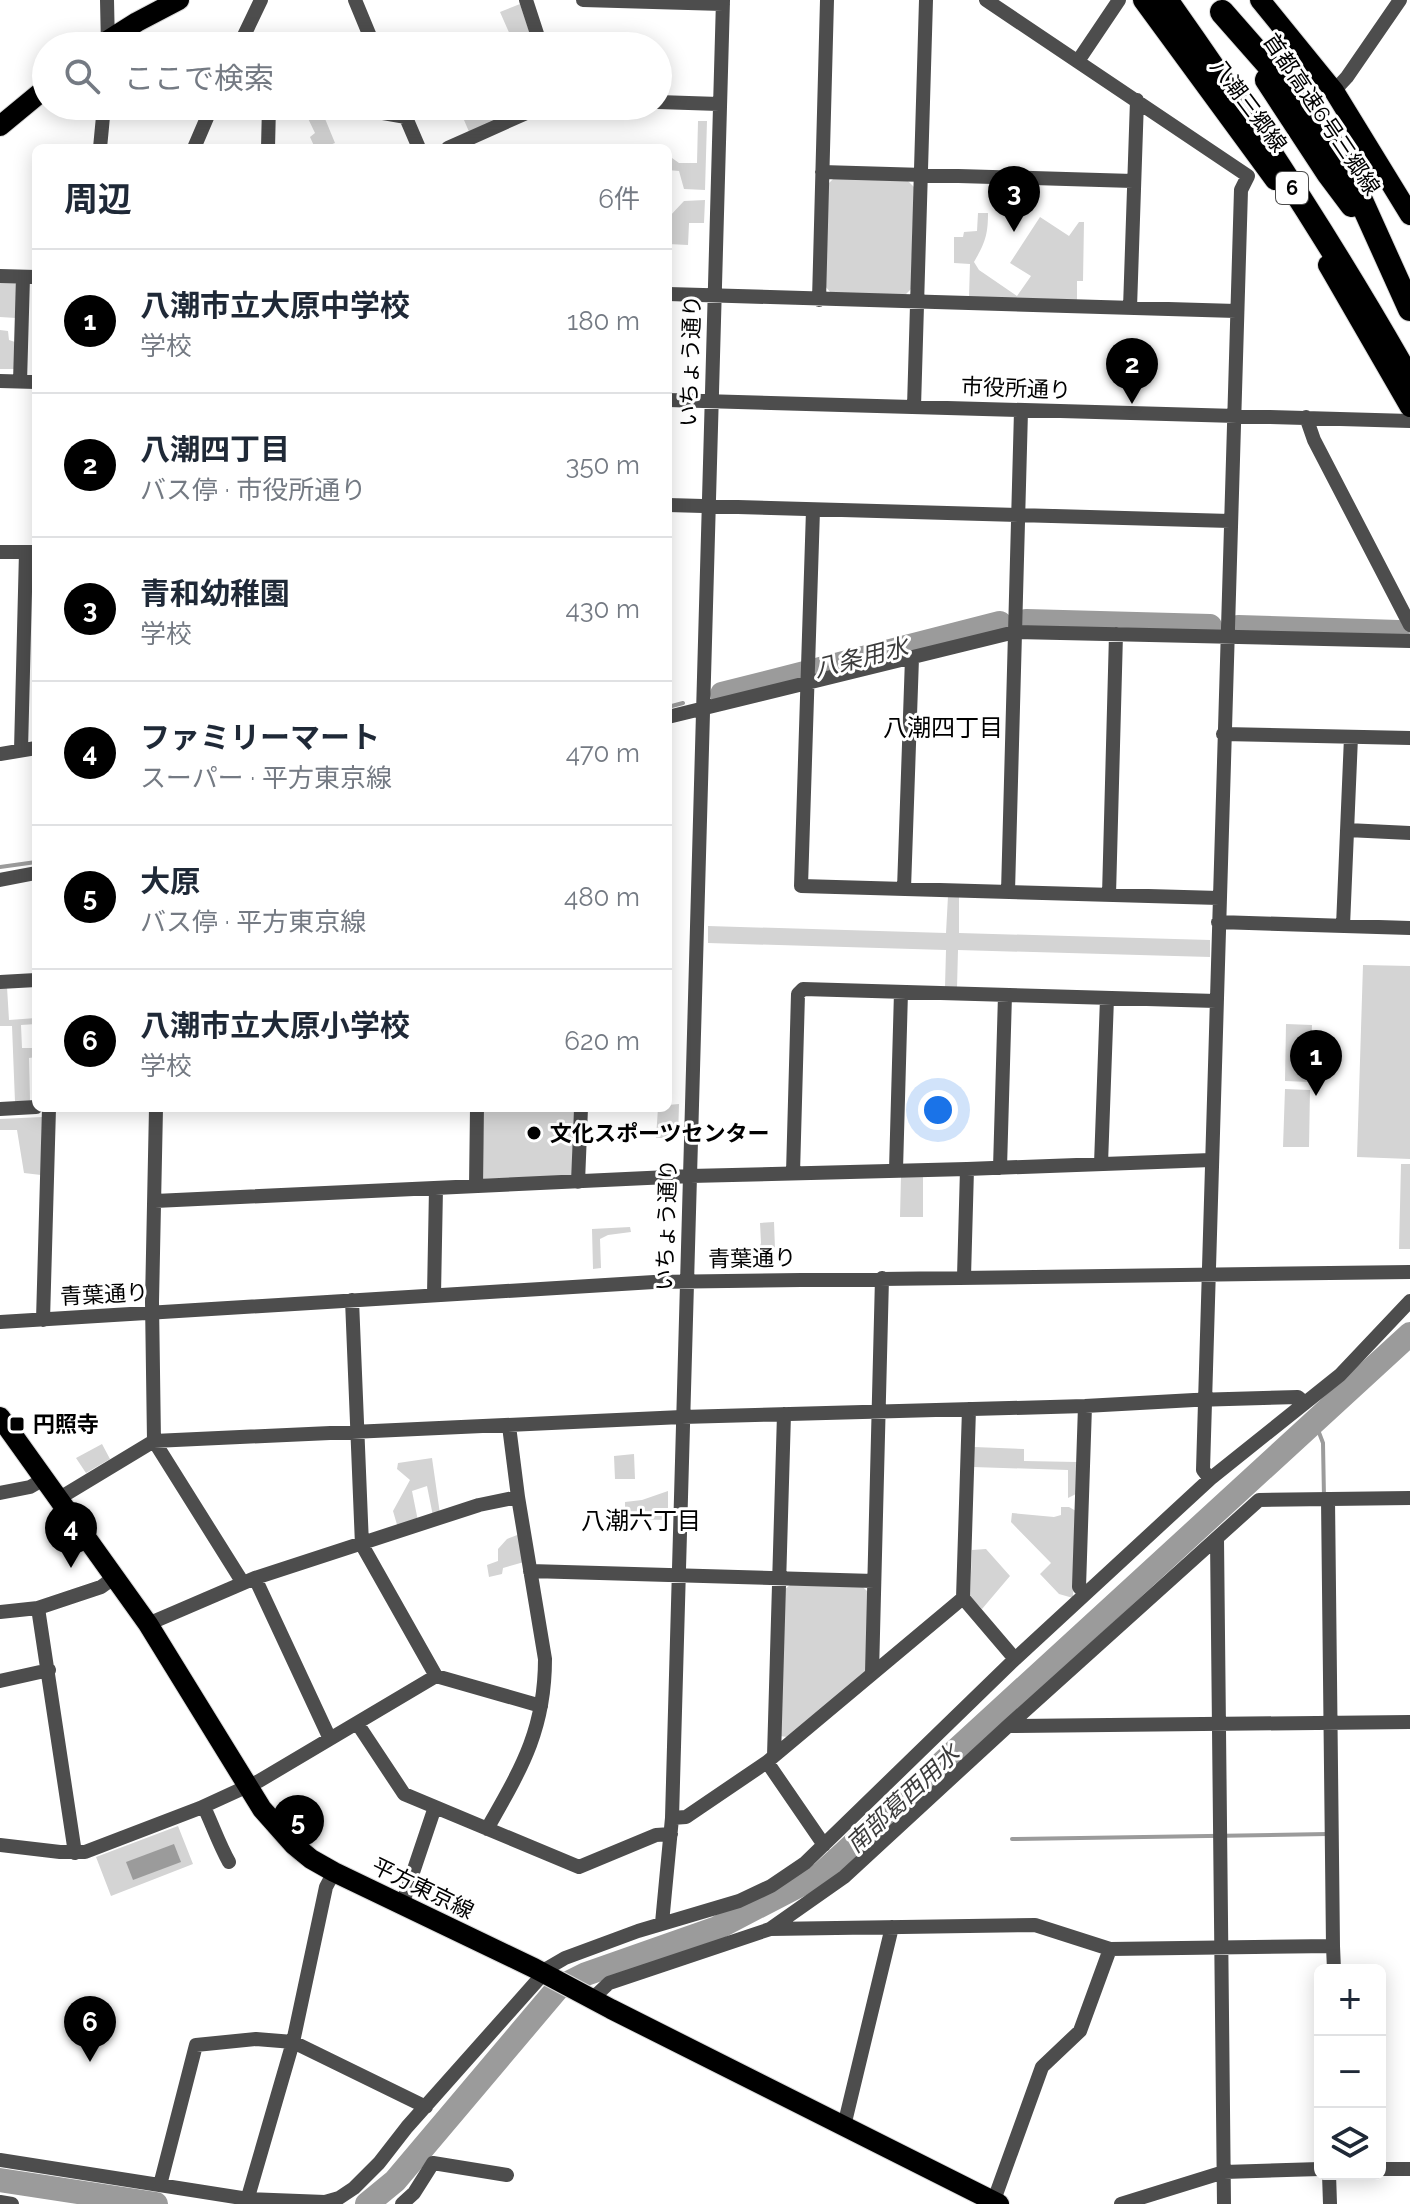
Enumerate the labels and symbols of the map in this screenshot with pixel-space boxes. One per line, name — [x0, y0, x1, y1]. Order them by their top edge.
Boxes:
street label: 首都高速6号三郷線 — [1258, 28, 1386, 200]
street label: 八潮三郷線 — [1206, 53, 1292, 157]
pin: 3 — [988, 166, 1040, 232]
road number: 6 — [1276, 172, 1308, 204]
street label: いちょう通り — [675, 295, 705, 427]
pin: 2 — [1106, 338, 1158, 404]
street label: 市役所通り — [961, 373, 1071, 403]
water label: 八条用水 — [811, 631, 914, 683]
district label: 八潮四丁目 — [883, 713, 1003, 742]
pin: 1 — [1290, 1030, 1342, 1096]
your location — [918, 1090, 958, 1130]
place label: 文化スポーツセンター — [550, 1120, 770, 1146]
marker: 文化スポーツセンター — [525, 1124, 543, 1142]
street label: いちょう通り — [651, 1159, 681, 1291]
street label: 青葉通り — [708, 1244, 796, 1272]
street label: 青葉通り — [59, 1279, 149, 1309]
place label: 円照寺 — [33, 1411, 99, 1437]
marker: 円照寺 — [8, 1415, 26, 1433]
pin: 4 — [45, 1502, 97, 1568]
district label: 八潮六丁目 — [581, 1506, 701, 1535]
water label: 南部葛西用水 — [840, 1737, 967, 1858]
pin: 5 — [272, 1795, 324, 1861]
street label: 平方東京線 — [368, 1852, 478, 1924]
pin: 6 — [64, 1996, 116, 2062]

